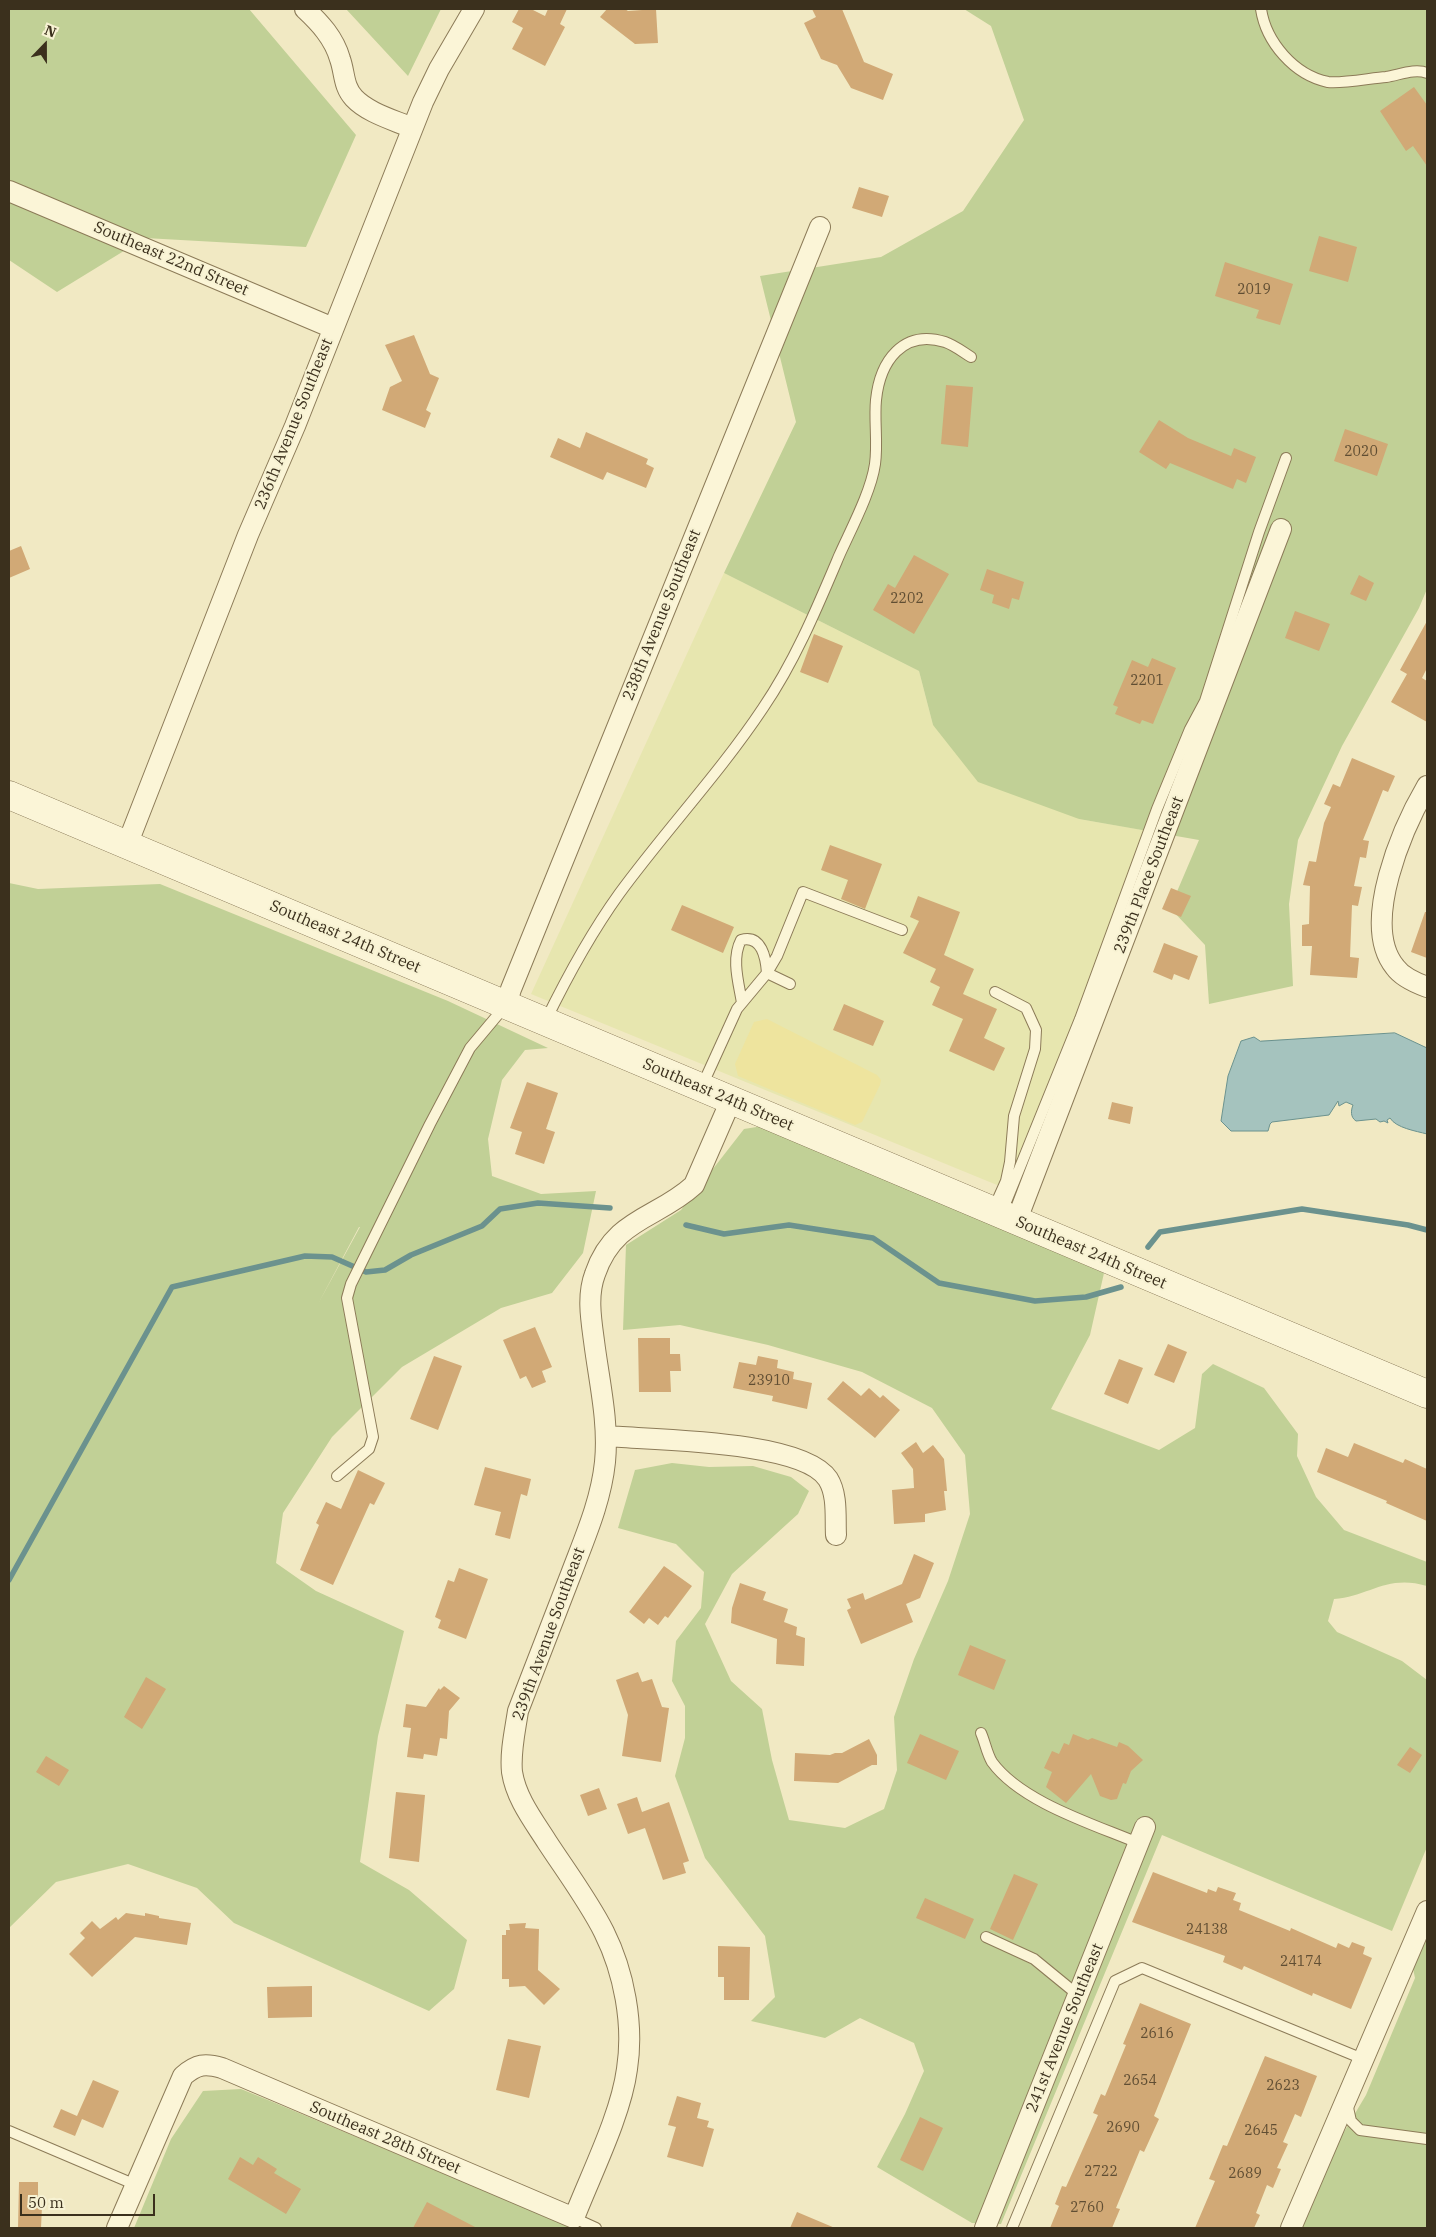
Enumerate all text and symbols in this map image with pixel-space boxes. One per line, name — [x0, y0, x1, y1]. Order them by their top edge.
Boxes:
north arrow — [20, 20, 70, 70]
text: N — [42, 21, 59, 42]
street label: Southeast 22nd Street — [91, 218, 251, 300]
house number: 2019 — [1237, 282, 1271, 298]
street label: 236th Avenue Southeast — [251, 336, 337, 512]
house number: 2020 — [1344, 444, 1378, 460]
street label: 238th Avenue Southeast — [619, 527, 705, 703]
house number: 2202 — [890, 591, 924, 607]
house number: 2201 — [1130, 673, 1164, 689]
street label: 239th Place Southeast — [1110, 794, 1188, 956]
street label: Southeast 24th Street — [267, 897, 423, 977]
street label: Southeast 24th Street — [640, 1055, 796, 1135]
street label: Southeast 24th Street — [1013, 1213, 1169, 1293]
house number: 23910 — [748, 1373, 790, 1389]
street label: 239th Avenue Southeast — [509, 1545, 589, 1723]
house number: 24138 — [1186, 1922, 1228, 1938]
street label: 241st Avenue Southeast — [1022, 1941, 1108, 2115]
house number: 24174 — [1280, 1954, 1322, 1970]
house number: 2616 — [1140, 2026, 1174, 2042]
house number: 2654 — [1123, 2073, 1157, 2089]
house number: 2623 — [1266, 2078, 1300, 2094]
street label: Southeast 28th Street — [307, 2098, 463, 2178]
house number: 2690 — [1106, 2120, 1140, 2136]
house number: 2645 — [1244, 2123, 1278, 2139]
house number: 2722 — [1084, 2164, 1118, 2180]
house number: 2689 — [1228, 2166, 1262, 2182]
scale bar — [22, 2184, 158, 2216]
text: 50 m — [28, 2193, 64, 2212]
house number: 2760 — [1070, 2200, 1104, 2216]

